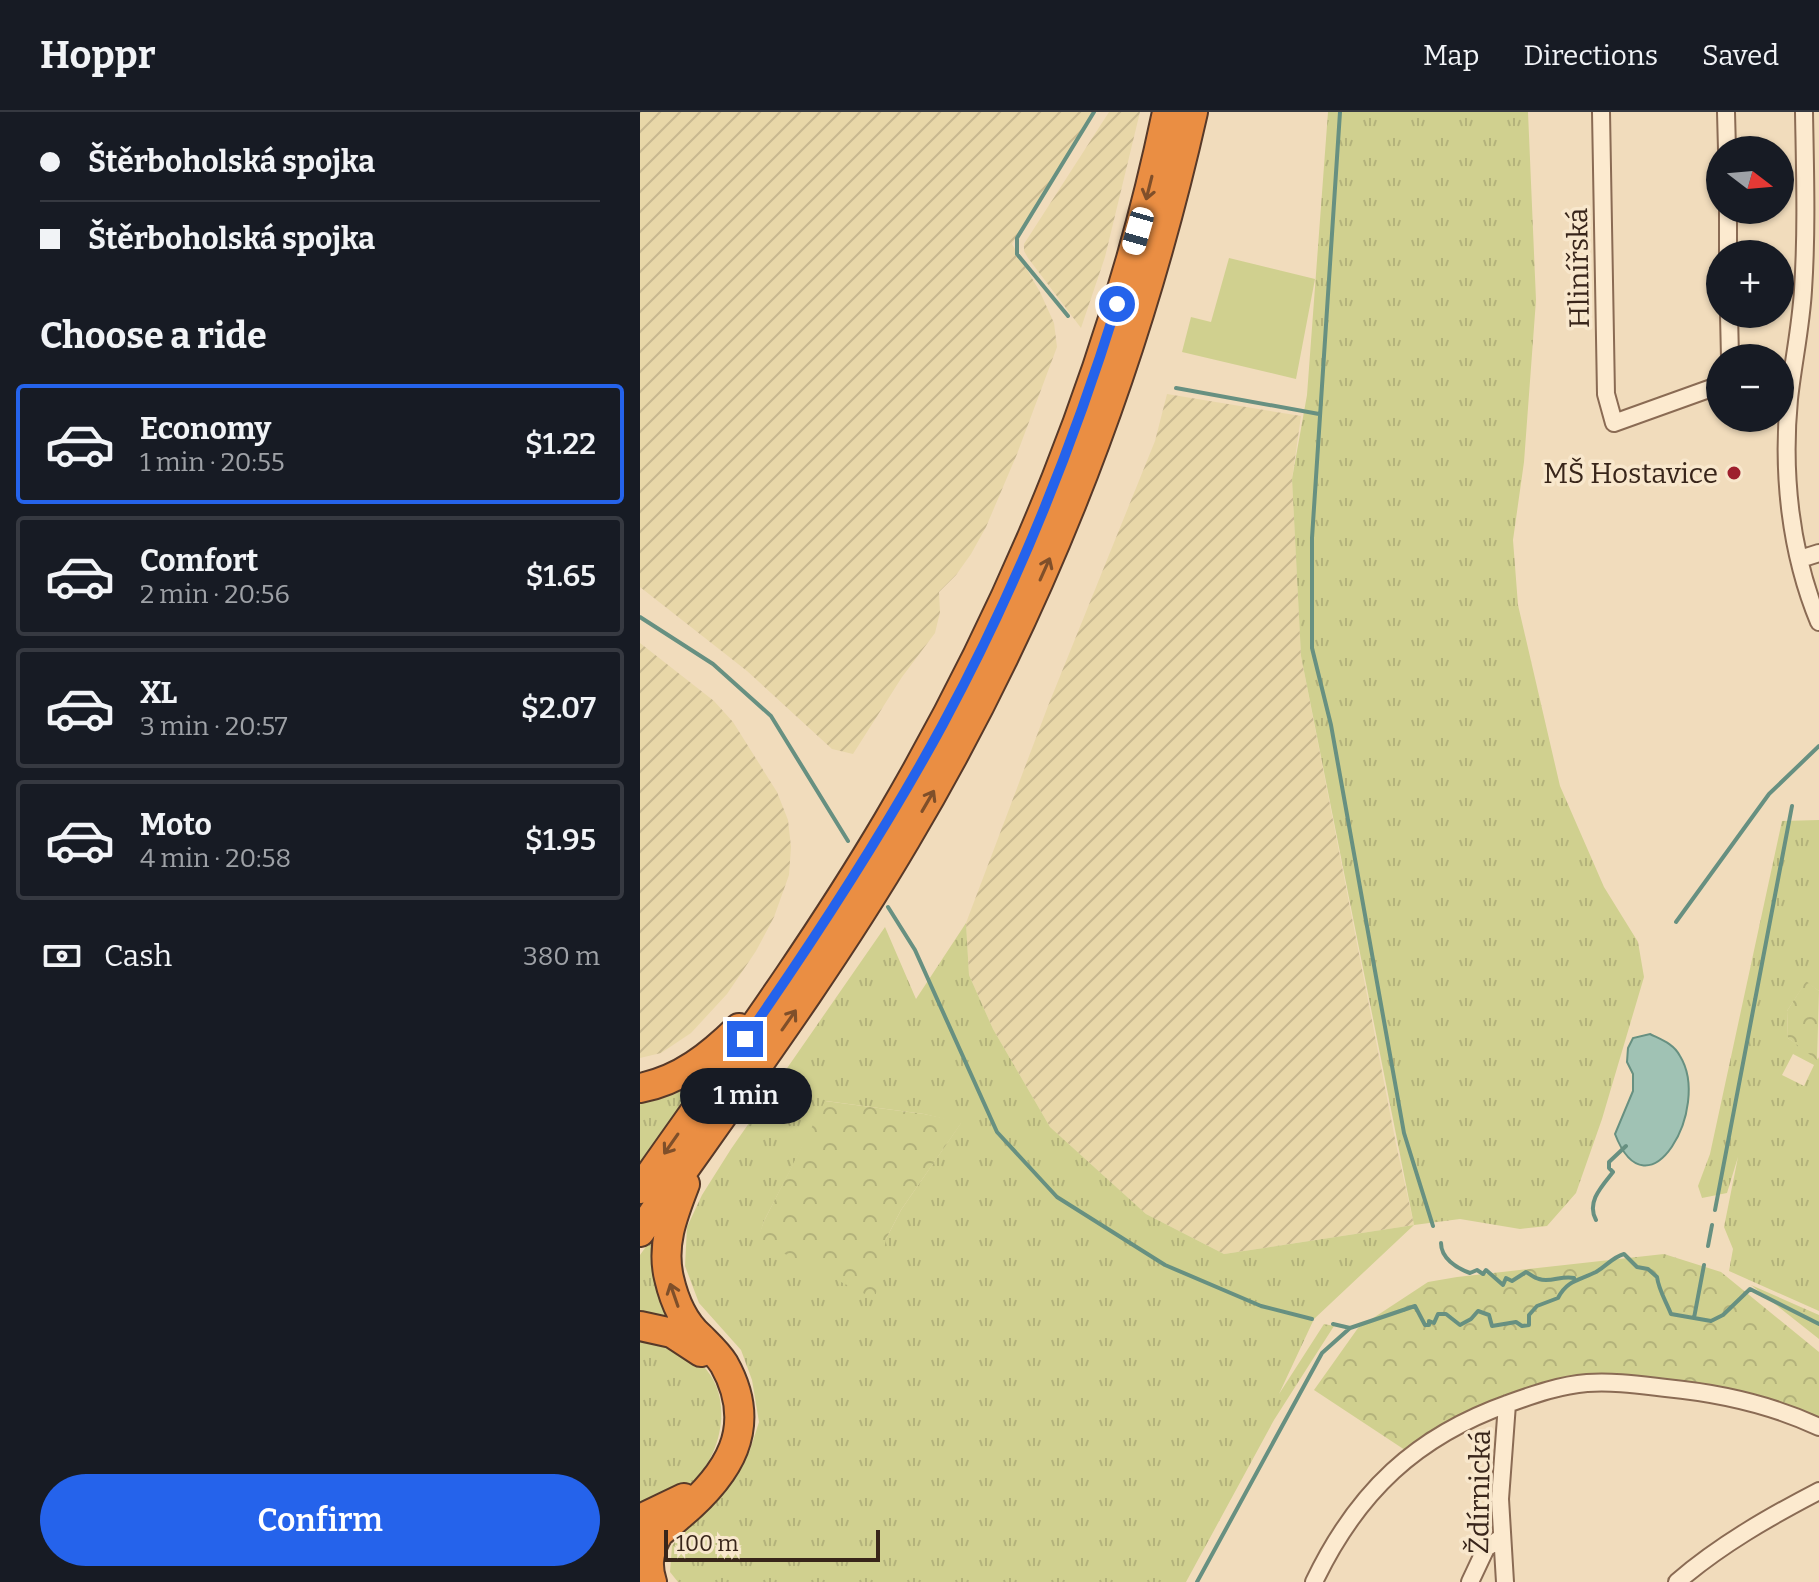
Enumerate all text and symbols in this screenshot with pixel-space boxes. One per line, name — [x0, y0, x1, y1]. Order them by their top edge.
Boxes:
text: Hoppr — [40, 32, 156, 78]
text: Map — [1423, 39, 1479, 72]
text: Directions — [1523, 39, 1658, 72]
text: Saved — [1702, 39, 1779, 72]
north arrow — [1706, 136, 1794, 224]
map controls — [1706, 136, 1794, 432]
text: Štěrboholská spojka — [88, 144, 375, 180]
one-way arrow — [1141, 175, 1156, 200]
car — [1120, 205, 1156, 257]
street label: Hlinířská — [1561, 207, 1596, 329]
text: Štěrboholská spojka — [88, 221, 375, 257]
button: + — [1706, 240, 1794, 328]
route start — [1099, 286, 1135, 322]
text: Choose a ride — [40, 314, 267, 358]
button: − — [1706, 344, 1794, 432]
icon: car — [44, 408, 116, 480]
text: Economy — [140, 411, 271, 447]
text: $1.22 — [525, 426, 596, 462]
text: 1 min · 20:55 — [140, 447, 285, 478]
place label: MŠ Hostavice — [1543, 457, 1718, 490]
marker: MŠ Hostavice — [1725, 464, 1743, 482]
icon: car — [44, 540, 116, 612]
text: Comfort — [140, 543, 258, 579]
one-way arrow — [1039, 557, 1054, 581]
text: $1.65 — [525, 558, 596, 594]
text: 2 min · 20:56 — [140, 579, 290, 610]
icon: car — [44, 672, 116, 744]
text: XL — [140, 675, 177, 711]
text: $2.07 — [521, 690, 596, 726]
text: 3 min · 20:57 — [140, 711, 288, 742]
one-way arrow — [921, 789, 936, 813]
icon: car — [44, 804, 116, 876]
text: Moto — [140, 807, 212, 843]
text: $1.95 — [525, 822, 596, 858]
text: 4 min · 20:58 — [140, 843, 291, 874]
icon: cash — [40, 934, 84, 978]
text: Cash — [104, 938, 172, 974]
text: 380 m — [523, 941, 600, 972]
one-way arrow — [781, 1009, 797, 1031]
route end — [727, 1021, 763, 1057]
callout: 1 min — [679, 1067, 811, 1123]
text: 1 min — [713, 1080, 779, 1111]
one-way arrow — [663, 1133, 679, 1155]
one-way arrow — [666, 1282, 681, 1307]
street label: Ždírnická — [1462, 1430, 1497, 1554]
button: Confirm — [40, 1474, 600, 1566]
scale bar — [664, 1526, 880, 1562]
text: 100 m — [676, 1530, 739, 1557]

